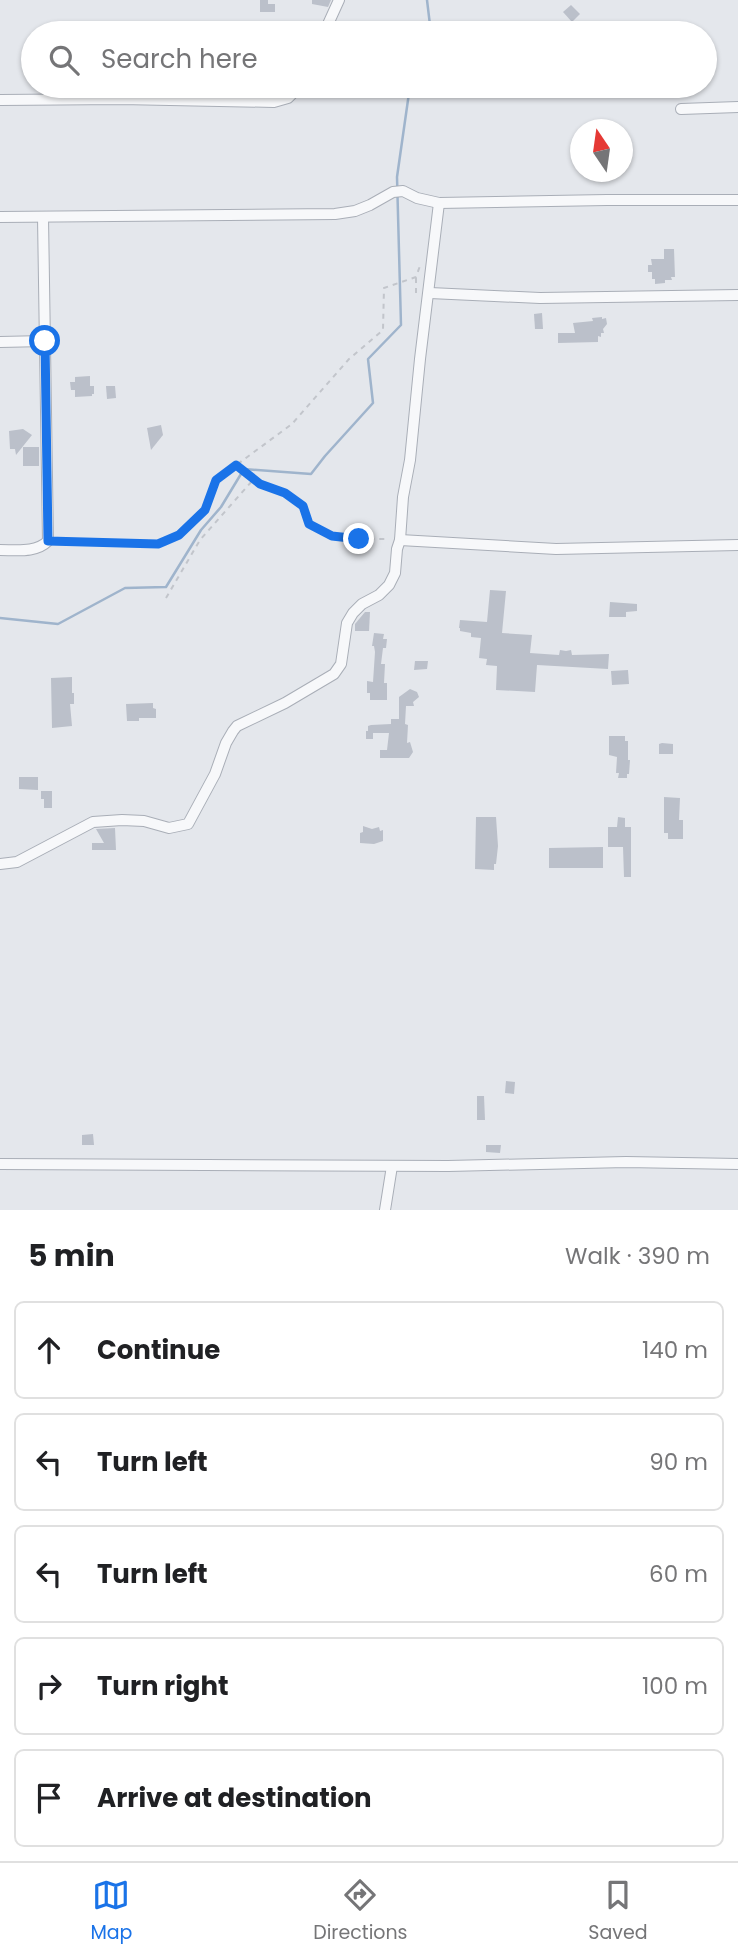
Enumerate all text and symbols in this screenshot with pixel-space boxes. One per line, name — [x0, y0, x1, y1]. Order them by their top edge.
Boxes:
search box — [21, 21, 717, 98]
icon: search — [45, 41, 83, 79]
text: Search here — [101, 41, 258, 77]
north arrow — [570, 119, 633, 182]
route start — [29, 325, 60, 356]
route end — [343, 523, 374, 554]
text: 5 min — [28, 1234, 115, 1277]
text: Walk · 390 m — [565, 1240, 710, 1272]
icon: ahead — [30, 1331, 68, 1369]
text: Continue — [97, 1332, 220, 1368]
text: 140 m — [642, 1334, 708, 1366]
icon: left — [30, 1443, 68, 1481]
text: Turn left — [97, 1444, 208, 1480]
text: 90 m — [649, 1446, 708, 1478]
icon: left — [30, 1555, 68, 1593]
text: Turn left — [97, 1556, 208, 1592]
text: 60 m — [649, 1558, 708, 1590]
icon: right — [30, 1667, 68, 1705]
text: Turn right — [97, 1668, 229, 1704]
text: 100 m — [642, 1670, 708, 1702]
icon: arrive — [30, 1779, 68, 1817]
text: Arrive at destination — [97, 1780, 372, 1816]
tab: Map — [90, 1876, 132, 1947]
tab: Directions — [313, 1876, 408, 1947]
tab: Saved — [588, 1876, 648, 1947]

